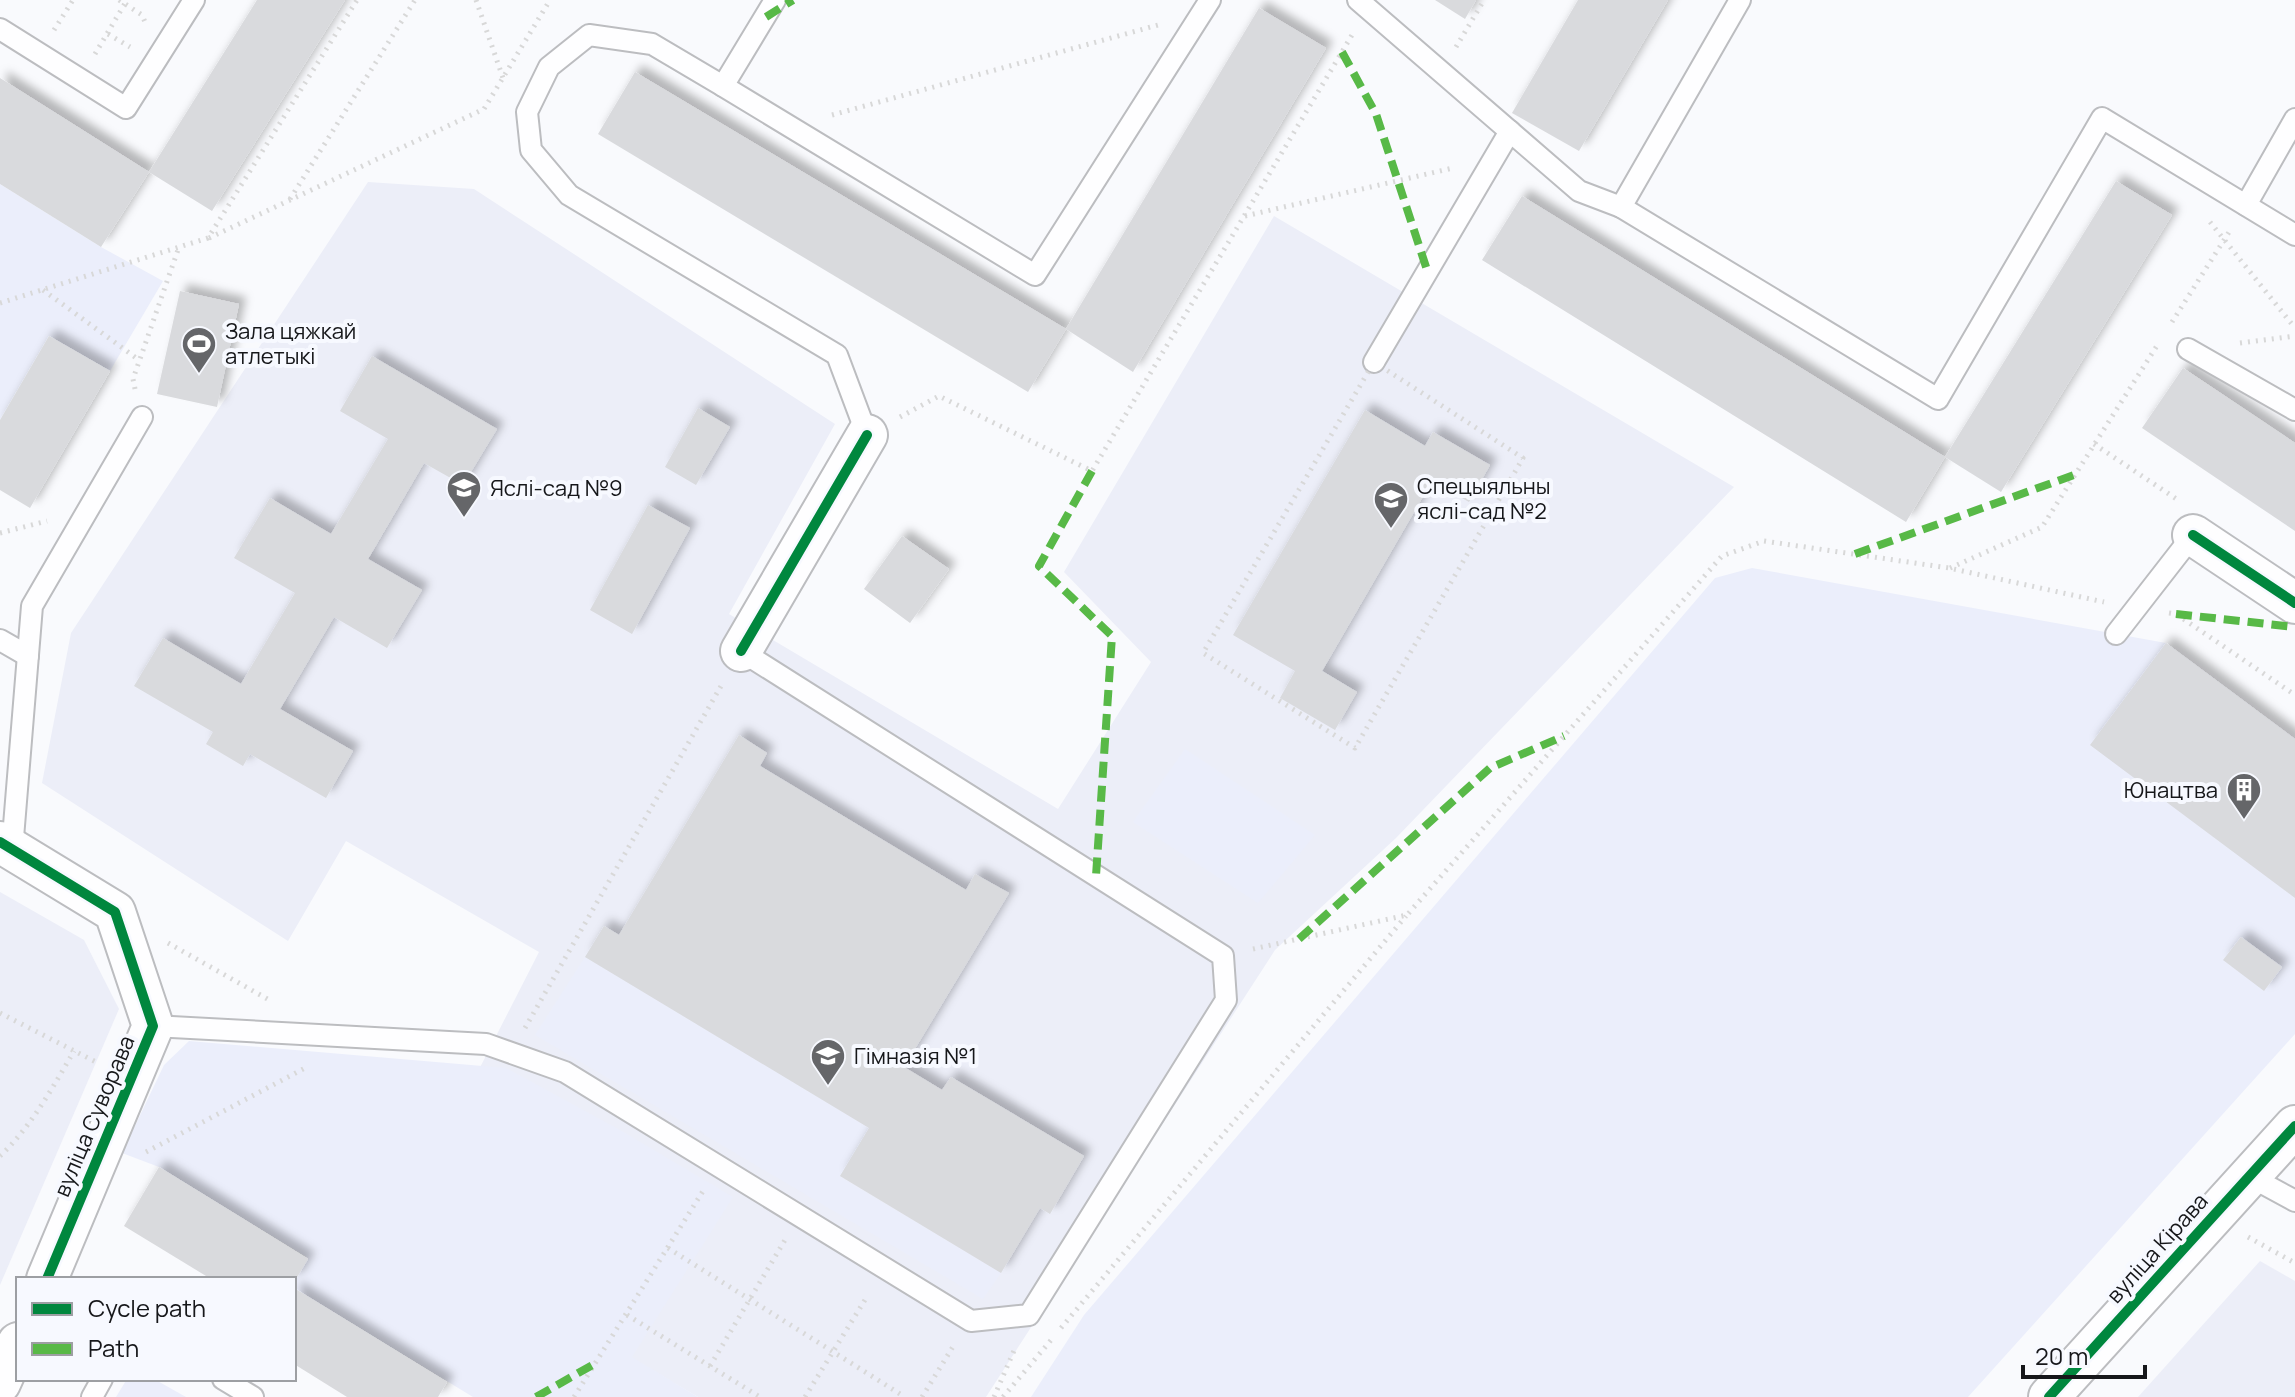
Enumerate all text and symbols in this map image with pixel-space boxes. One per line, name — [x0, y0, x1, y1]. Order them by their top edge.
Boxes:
place label: Зала цяжкай атлетыкі — [225, 316, 356, 371]
sports icon: Зала цяжкай атлетыкі — [180, 325, 218, 375]
school or university icon: Яслі-сад №9 — [445, 469, 483, 519]
place label: Спецыяльны яслі-сад №2 — [1417, 471, 1550, 526]
place label: Яслі-сад №9 — [490, 473, 623, 503]
school or university icon: Спецыяльны яслі-сад №2 — [1372, 480, 1410, 530]
building icon: Юнацтва — [2225, 771, 2263, 821]
place label: Юнацтва — [2124, 775, 2218, 805]
street label: вуліца Суворава — [47, 1031, 141, 1201]
school or university icon: Гімназія №1 — [809, 1037, 847, 1087]
place label: Гімназія №1 — [854, 1041, 977, 1071]
street label: вуліца Кірава — [2100, 1187, 2214, 1309]
legend — [16, 1277, 296, 1381]
text: Cycle path — [88, 1291, 206, 1324]
scale bar — [2023, 1329, 2145, 1379]
text: Path — [88, 1331, 139, 1364]
text: 20 m — [2035, 1339, 2088, 1372]

